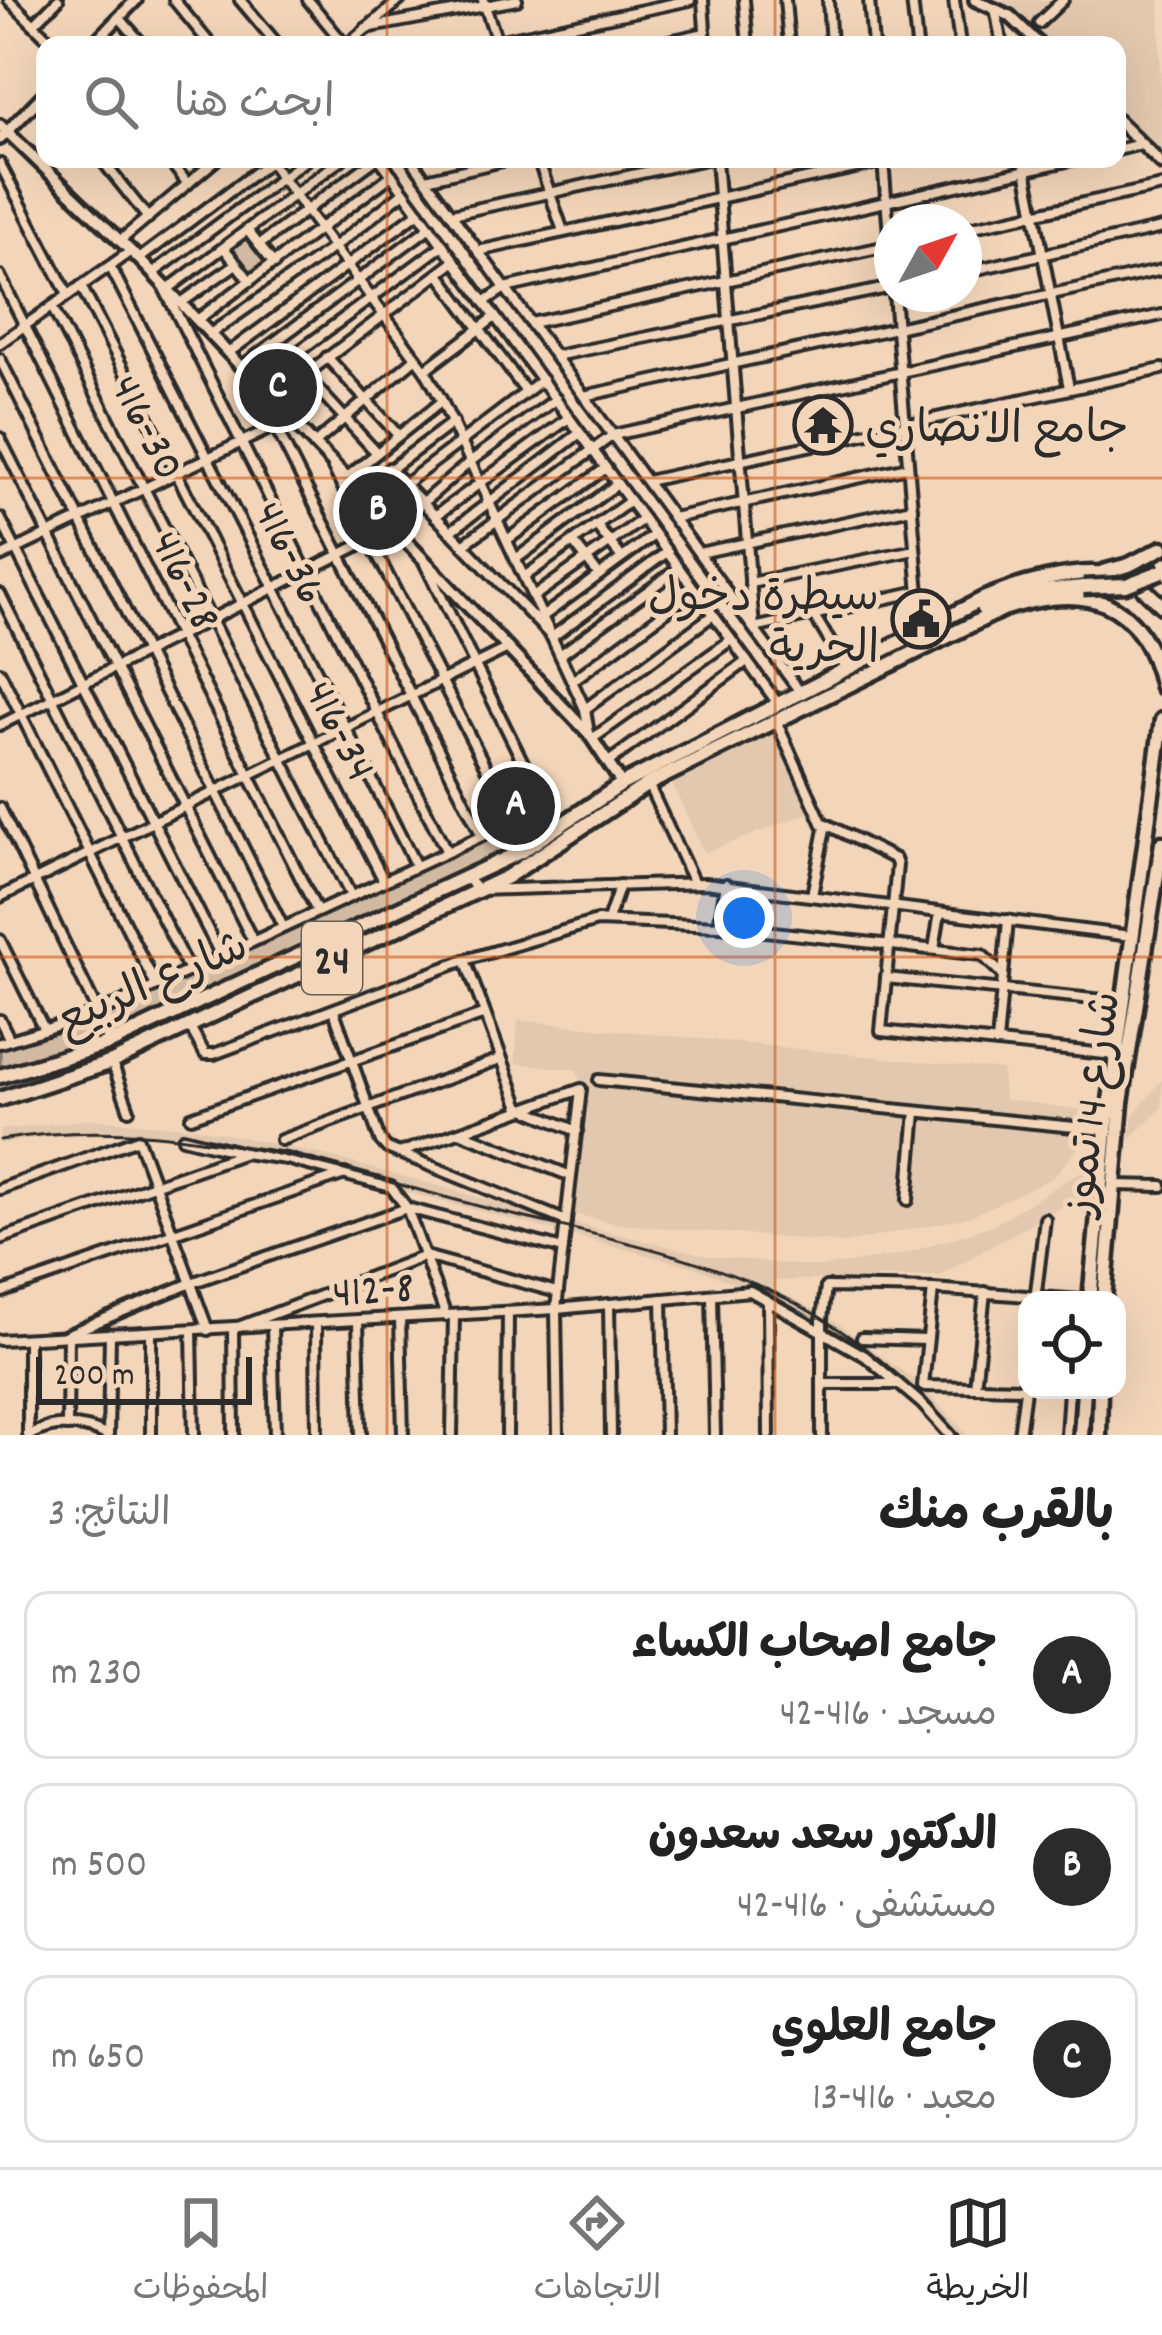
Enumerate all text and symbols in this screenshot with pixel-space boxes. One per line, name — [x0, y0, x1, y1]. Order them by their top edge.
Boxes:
search box — [36, 36, 1126, 168]
icon: search — [78, 69, 144, 135]
text: ابحث هنا — [174, 74, 335, 138]
north arrow — [874, 204, 982, 312]
pin: C — [239, 343, 317, 433]
street label: 416-30 — [90, 365, 197, 493]
temple icon: جامع الانصاري — [792, 394, 854, 456]
place label: جامع الانصاري — [865, 400, 1129, 464]
pin: B — [339, 466, 417, 556]
street label: 416-36 — [234, 492, 340, 617]
street label: 416-28 — [130, 521, 233, 643]
place label: سيطرة دخول الحرية — [648, 568, 879, 684]
public building icon: سيطرة دخول الحرية — [890, 588, 952, 650]
street label: 416-34 — [284, 671, 389, 793]
pin: A — [477, 761, 555, 851]
your location — [714, 888, 774, 948]
street label: شارع الربيع — [48, 917, 259, 1055]
road number: 24 — [302, 922, 362, 994]
street label: شارع 14 تموز — [1050, 988, 1141, 1223]
street label: 412-8 — [331, 1259, 416, 1329]
map controls — [1018, 1291, 1126, 1399]
button: locate — [1018, 1291, 1126, 1399]
scale bar — [36, 1351, 252, 1404]
text: 200 m — [54, 1354, 135, 1401]
text: بالقرب منك — [879, 1481, 1114, 1553]
text: النتائج: 3 — [48, 1489, 171, 1544]
text: جامع اصحاب الکساء — [632, 1615, 997, 1679]
text: 230 m — [51, 1648, 142, 1703]
text: A — [1061, 1648, 1083, 1703]
text: مسجد · 416-42 — [780, 1689, 997, 1744]
text: الدكتور سعد سعدون — [648, 1807, 997, 1871]
text: 500 m — [51, 1840, 147, 1895]
text: B — [1063, 1840, 1081, 1895]
text: مستشفى · 416-42 — [737, 1881, 997, 1936]
text: جامع العلوي — [771, 1999, 997, 2063]
text: 650 m — [51, 2032, 145, 2087]
text: C — [1062, 2032, 1082, 2087]
text: معبد · 416-13 — [812, 2073, 997, 2128]
tab: المحفوظات — [133, 2190, 269, 2316]
tab: الاتجاهات — [534, 2190, 661, 2316]
tab: الخريطة — [926, 2190, 1029, 2316]

